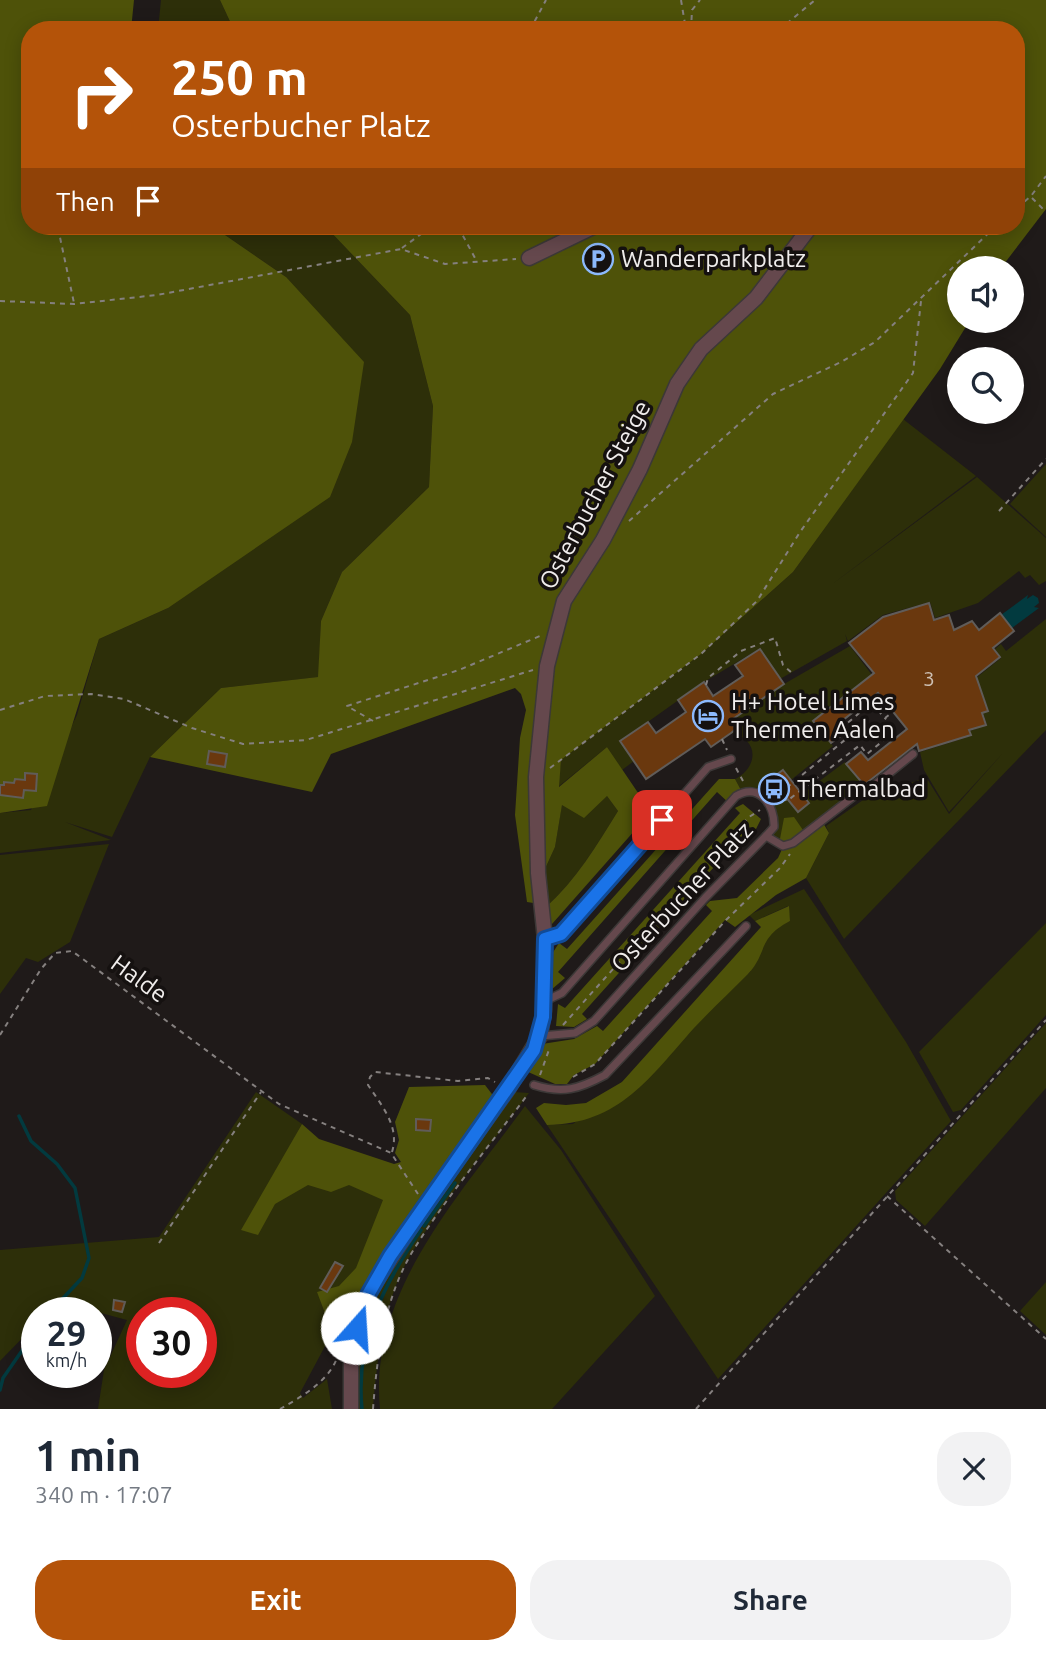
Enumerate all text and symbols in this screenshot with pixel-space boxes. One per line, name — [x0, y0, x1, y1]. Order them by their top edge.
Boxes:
icon: right — [56, 49, 147, 140]
text: 250 m — [171, 49, 308, 104]
text: Osterbucher Platz — [171, 107, 431, 143]
icon: arrive — [129, 182, 167, 220]
text: Then — [56, 187, 115, 216]
parking icon: Wanderparkplatz — [581, 242, 615, 276]
place label: Wanderparkplatz — [621, 245, 806, 272]
map controls — [947, 256, 1024, 424]
button: sound — [947, 256, 1024, 333]
button: search — [947, 347, 1024, 424]
street label: Osterbucher Steige — [534, 396, 656, 594]
house number: 3 — [923, 666, 935, 690]
place label: H+ Hotel Limes Thermen Aalen — [731, 688, 895, 743]
hotel icon: H+ Hotel Limes Thermen Aalen — [691, 699, 725, 733]
bus stop icon: Thermalbad — [757, 772, 791, 806]
place label: Thermalbad — [797, 775, 926, 802]
pin — [632, 790, 692, 850]
icon: arrive — [643, 801, 681, 839]
street label: Osterbucher Platz — [605, 816, 758, 977]
street label: Halde — [106, 949, 173, 1008]
position arrow — [320, 1291, 394, 1365]
speed limit sign: 30 — [126, 1297, 217, 1388]
text: 29 — [47, 1313, 86, 1353]
text: km/h — [46, 1350, 87, 1370]
text: 1 min — [35, 1432, 141, 1479]
button: close — [937, 1432, 1011, 1506]
text: 340 m · 17:07 — [35, 1482, 173, 1507]
button: Exit — [35, 1560, 516, 1640]
button: Share — [530, 1560, 1011, 1640]

